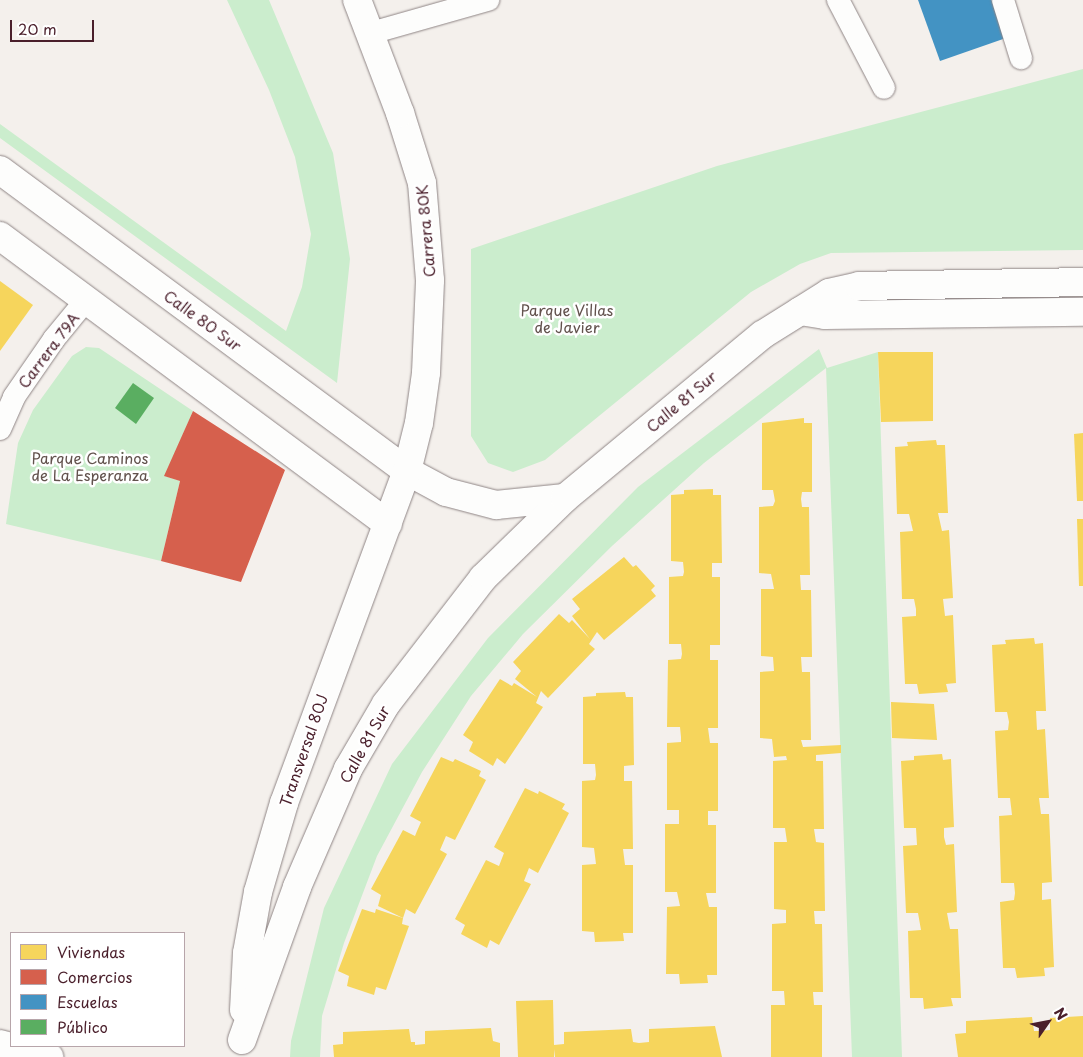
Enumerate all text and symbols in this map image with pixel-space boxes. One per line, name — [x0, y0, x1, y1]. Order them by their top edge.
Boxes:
scale bar — [12, 10, 96, 42]
text: 20 m — [18, 17, 57, 40]
street label: Carrera 80K — [412, 184, 438, 278]
street label: Calle 80 Sur — [161, 286, 245, 354]
park label: Parque Villas de Javier — [520, 300, 614, 335]
street label: Carrera 79A — [14, 309, 82, 391]
street label: Calle 81 Sur — [642, 366, 720, 436]
park label: Parque Caminos de La Esperanza — [31, 448, 149, 483]
street label: Transversal 80J — [275, 691, 331, 809]
street label: Calle 81 Sur — [335, 702, 393, 786]
legend — [10, 932, 185, 1047]
text: Viviendas — [57, 940, 125, 963]
text: Comercios — [57, 965, 132, 988]
text: Escuelas — [57, 990, 117, 1013]
north arrow — [1023, 997, 1073, 1047]
text: N — [1049, 1003, 1073, 1024]
text: Público — [57, 1015, 108, 1038]

